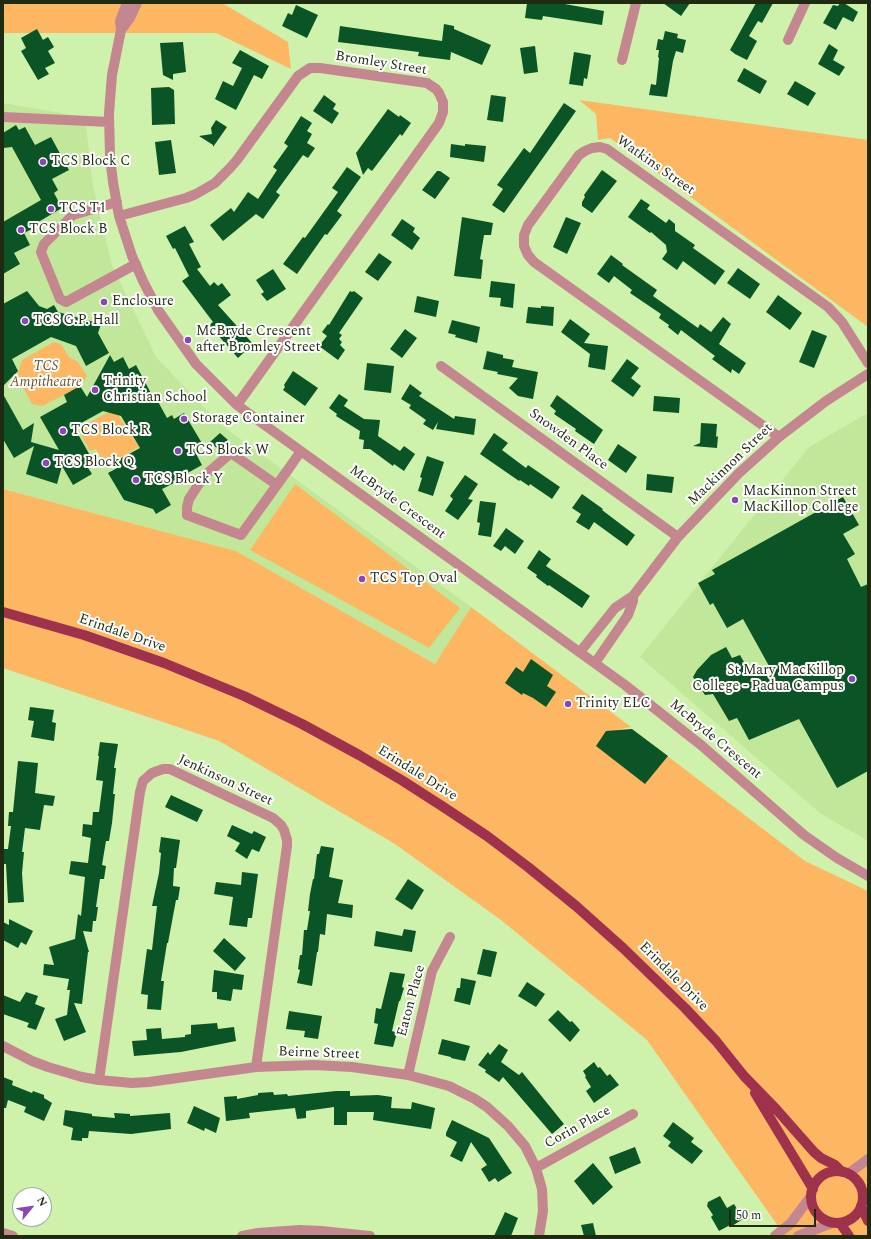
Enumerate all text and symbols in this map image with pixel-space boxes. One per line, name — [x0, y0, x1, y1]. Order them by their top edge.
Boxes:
street label: Bromley Street — [334, 48, 428, 80]
street label: Watkins Street — [613, 133, 697, 199]
place label: TCS Block C — [51, 154, 131, 170]
marker: TCS Block C — [38, 157, 48, 167]
place label: TCS T1 — [59, 201, 106, 217]
marker: TCS T1 — [46, 204, 56, 214]
place label: TCS Block B — [29, 222, 108, 238]
marker: TCS Block B — [16, 225, 26, 235]
place label: Enclosure — [112, 294, 174, 310]
marker: Enclosure — [99, 297, 109, 307]
place label: TCS G.P. Hall — [33, 313, 119, 329]
marker: TCS G.P. Hall — [20, 316, 30, 326]
place label: McBryde Crescent after Bromley Street — [196, 324, 321, 356]
marker: McBryde Crescent after Bromley Street — [183, 335, 193, 345]
park label: TCS Ampitheatre — [10, 359, 82, 392]
place label: Trinity Christian School — [103, 374, 207, 406]
marker: Trinity Christian School — [90, 385, 100, 395]
street label: Snowden Place — [525, 406, 611, 474]
place label: Storage Container — [192, 411, 305, 427]
marker: Storage Container — [179, 414, 189, 424]
street label: Mackinnon Street — [685, 420, 777, 510]
place label: TCS Block R — [71, 423, 150, 439]
marker: TCS Block R — [58, 426, 68, 436]
place label: TCS Block W — [186, 443, 269, 459]
marker: TCS Block W — [173, 446, 183, 456]
place label: TCS Block Q — [54, 455, 135, 471]
marker: TCS Block Q — [41, 458, 51, 468]
street label: McBryde Crescent — [346, 462, 448, 544]
place label: TCS Block Y — [144, 472, 223, 488]
marker: TCS Block Y — [131, 475, 141, 485]
place label: MacKinnon Street MacKillop College — [743, 484, 859, 516]
marker: MacKinnon Street MacKillop College — [730, 495, 740, 505]
place label: TCS Top Oval — [370, 571, 457, 587]
marker: TCS Top Oval — [357, 574, 367, 584]
street label: Erindale Drive — [76, 611, 168, 657]
place label: St Mary MacKillop College - Padua Campus — [692, 663, 844, 696]
marker: St Mary MacKillop College - Padua Campus — [847, 674, 857, 684]
place label: Trinity ELC — [576, 696, 651, 712]
street label: McBryde Crescent — [666, 697, 764, 783]
marker: Trinity ELC — [563, 699, 573, 709]
street label: Erindale Drive — [374, 743, 460, 805]
street label: Jenkinson Street — [175, 752, 275, 810]
street label: Erindale Drive — [635, 939, 711, 1015]
street label: Eaton Place — [394, 963, 430, 1039]
street label: Beirne Street — [278, 1044, 360, 1064]
street label: Corin Place — [542, 1103, 614, 1153]
north arrow — [12, 1187, 52, 1227]
text: N — [32, 1193, 52, 1209]
scale bar — [731, 1201, 818, 1227]
text: 50 m — [736, 1206, 761, 1225]

